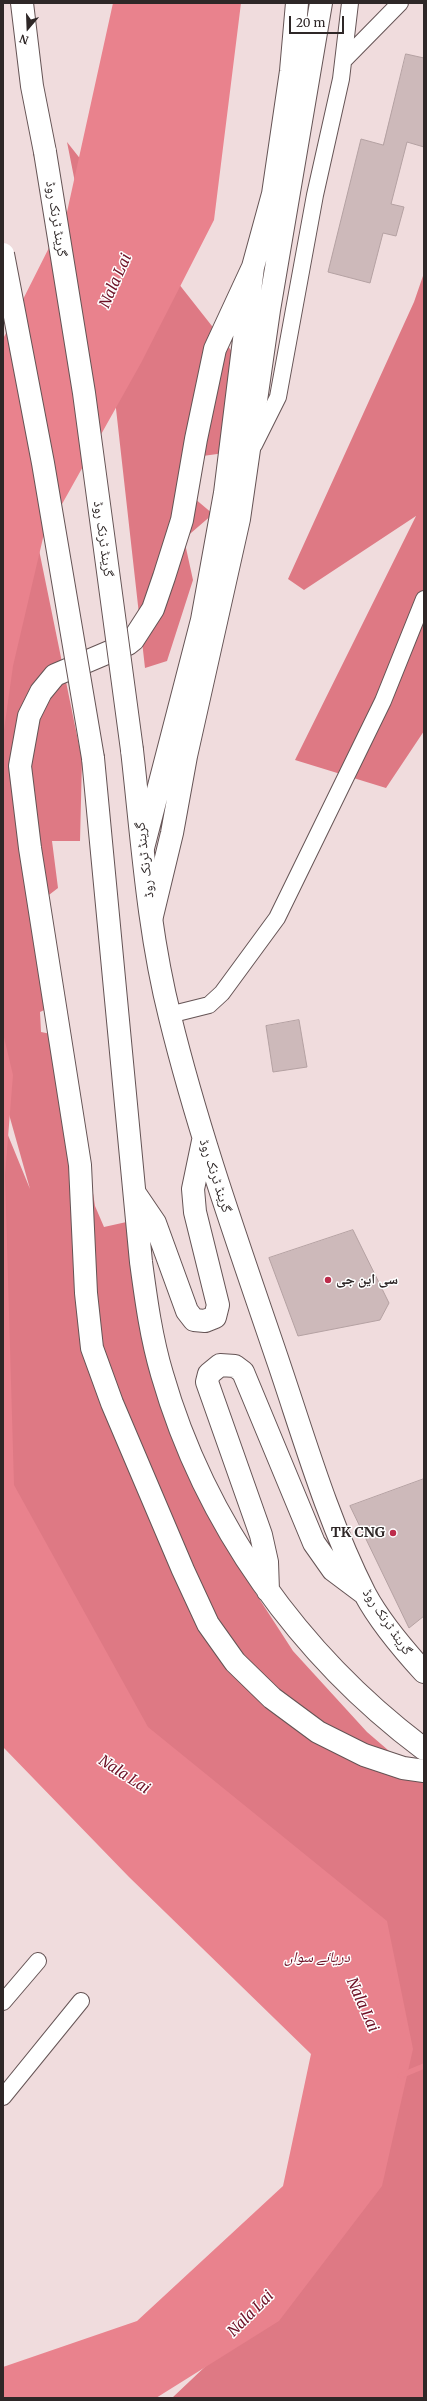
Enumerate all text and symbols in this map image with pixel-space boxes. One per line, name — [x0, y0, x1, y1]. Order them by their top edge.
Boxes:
north arrow — [8, 8, 48, 48]
scale bar — [291, 8, 346, 34]
text: 20 m — [296, 15, 325, 30]
text: N — [18, 31, 30, 47]
street label: گرینڈ ٹرنک روڈ — [42, 180, 70, 258]
water label: Nala Lai — [96, 251, 136, 311]
street label: گرینڈ ٹرنک روڈ — [89, 500, 117, 578]
street label: گرینڈ ٹرنک روڈ — [132, 821, 158, 899]
street label: گرینڈ ٹرنک روڈ — [195, 1137, 235, 1215]
place label: سی این جی — [336, 1272, 398, 1288]
marker: سی این جی — [323, 1275, 333, 1285]
place label: TK CNG — [331, 1525, 385, 1541]
marker: TK CNG — [388, 1528, 398, 1538]
street label: گرینڈ ٹرنک روڈ — [359, 1586, 415, 1658]
water label: Nala Lai — [95, 1752, 153, 1798]
water label: دریائے سواں — [284, 1949, 350, 1967]
water label: Nala Lai — [342, 1975, 382, 2035]
water label: Nala Lai — [224, 2287, 278, 2341]

